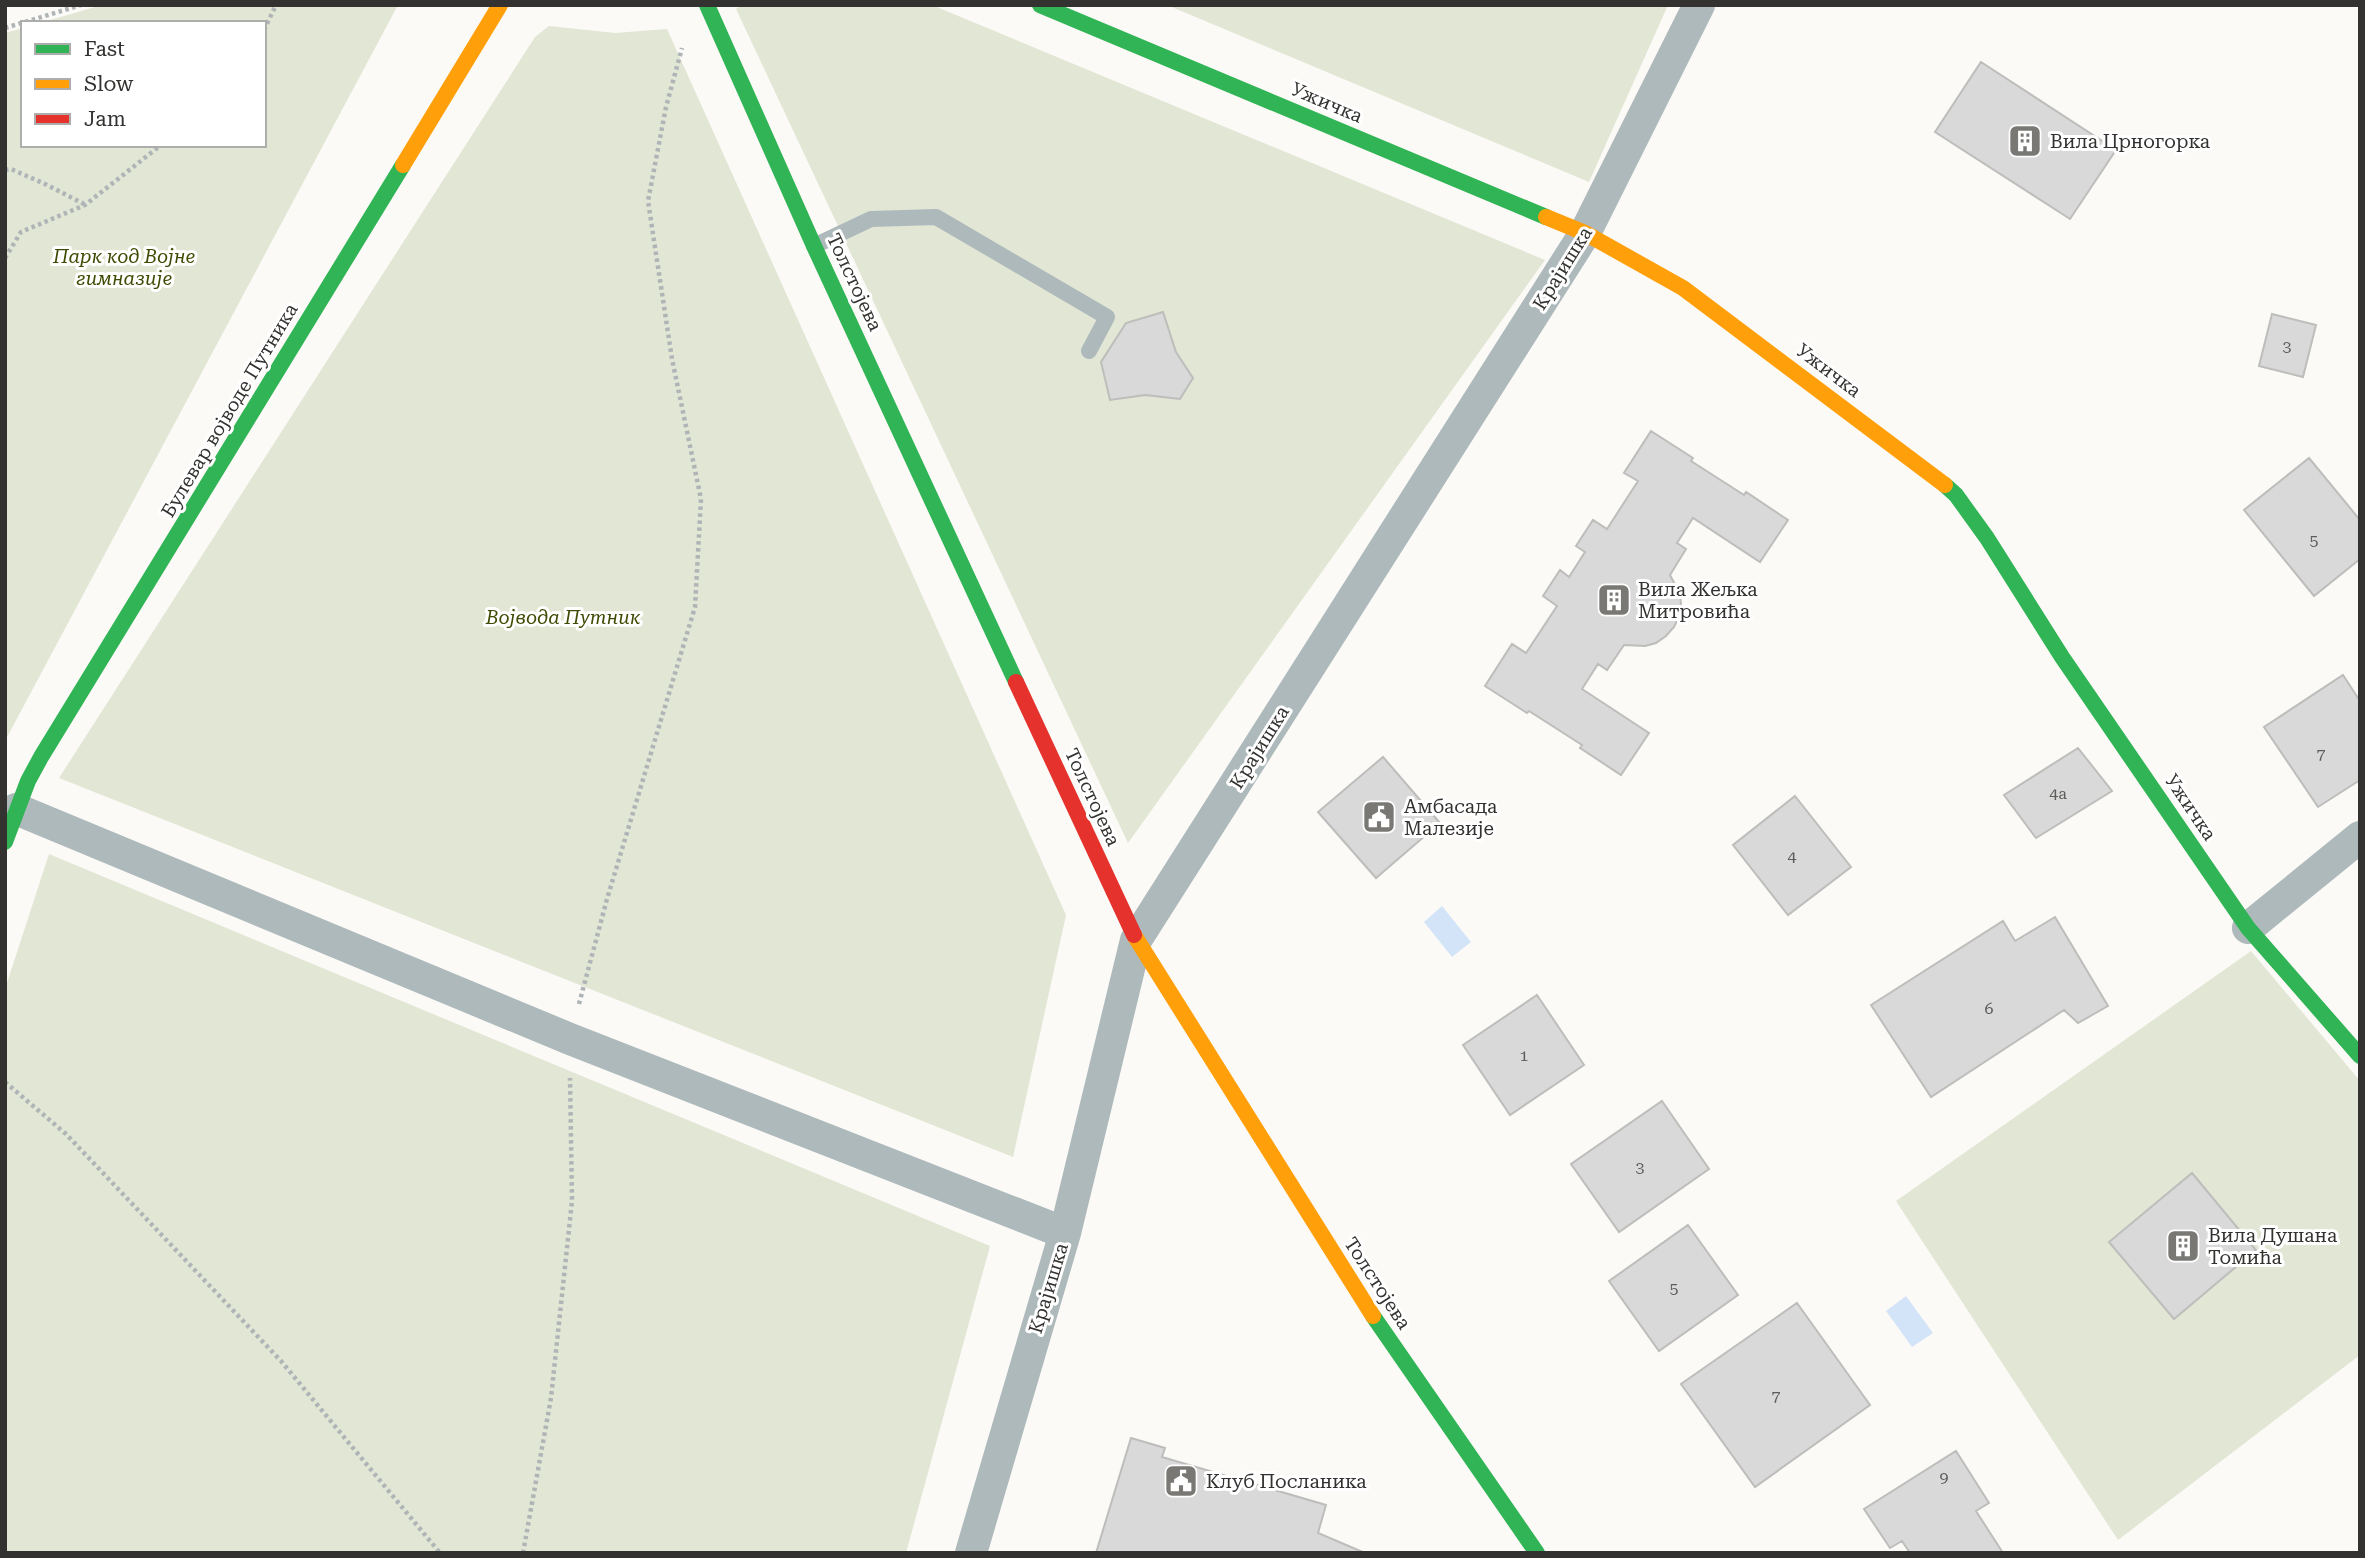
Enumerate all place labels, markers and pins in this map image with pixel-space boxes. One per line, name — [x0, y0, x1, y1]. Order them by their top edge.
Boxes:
building icon: Вила Црногорка — [2006, 122, 2044, 160]
place label: Вила Црногорка — [2050, 130, 2211, 153]
place label: Вила Жељка Митровића — [1638, 578, 1758, 623]
building icon: Вила Жељка Митровића — [1595, 581, 1633, 619]
place label: Амбасада Малезије — [1404, 795, 1498, 840]
public building icon: Амбасада Малезије — [1360, 798, 1398, 836]
place label: Вила Душана Томића — [2208, 1224, 2338, 1269]
building icon: Вила Душана Томића — [2164, 1227, 2202, 1265]
public building icon: Клуб Посланика — [1162, 1462, 1200, 1500]
place label: Клуб Посланика — [1206, 1470, 1367, 1493]

